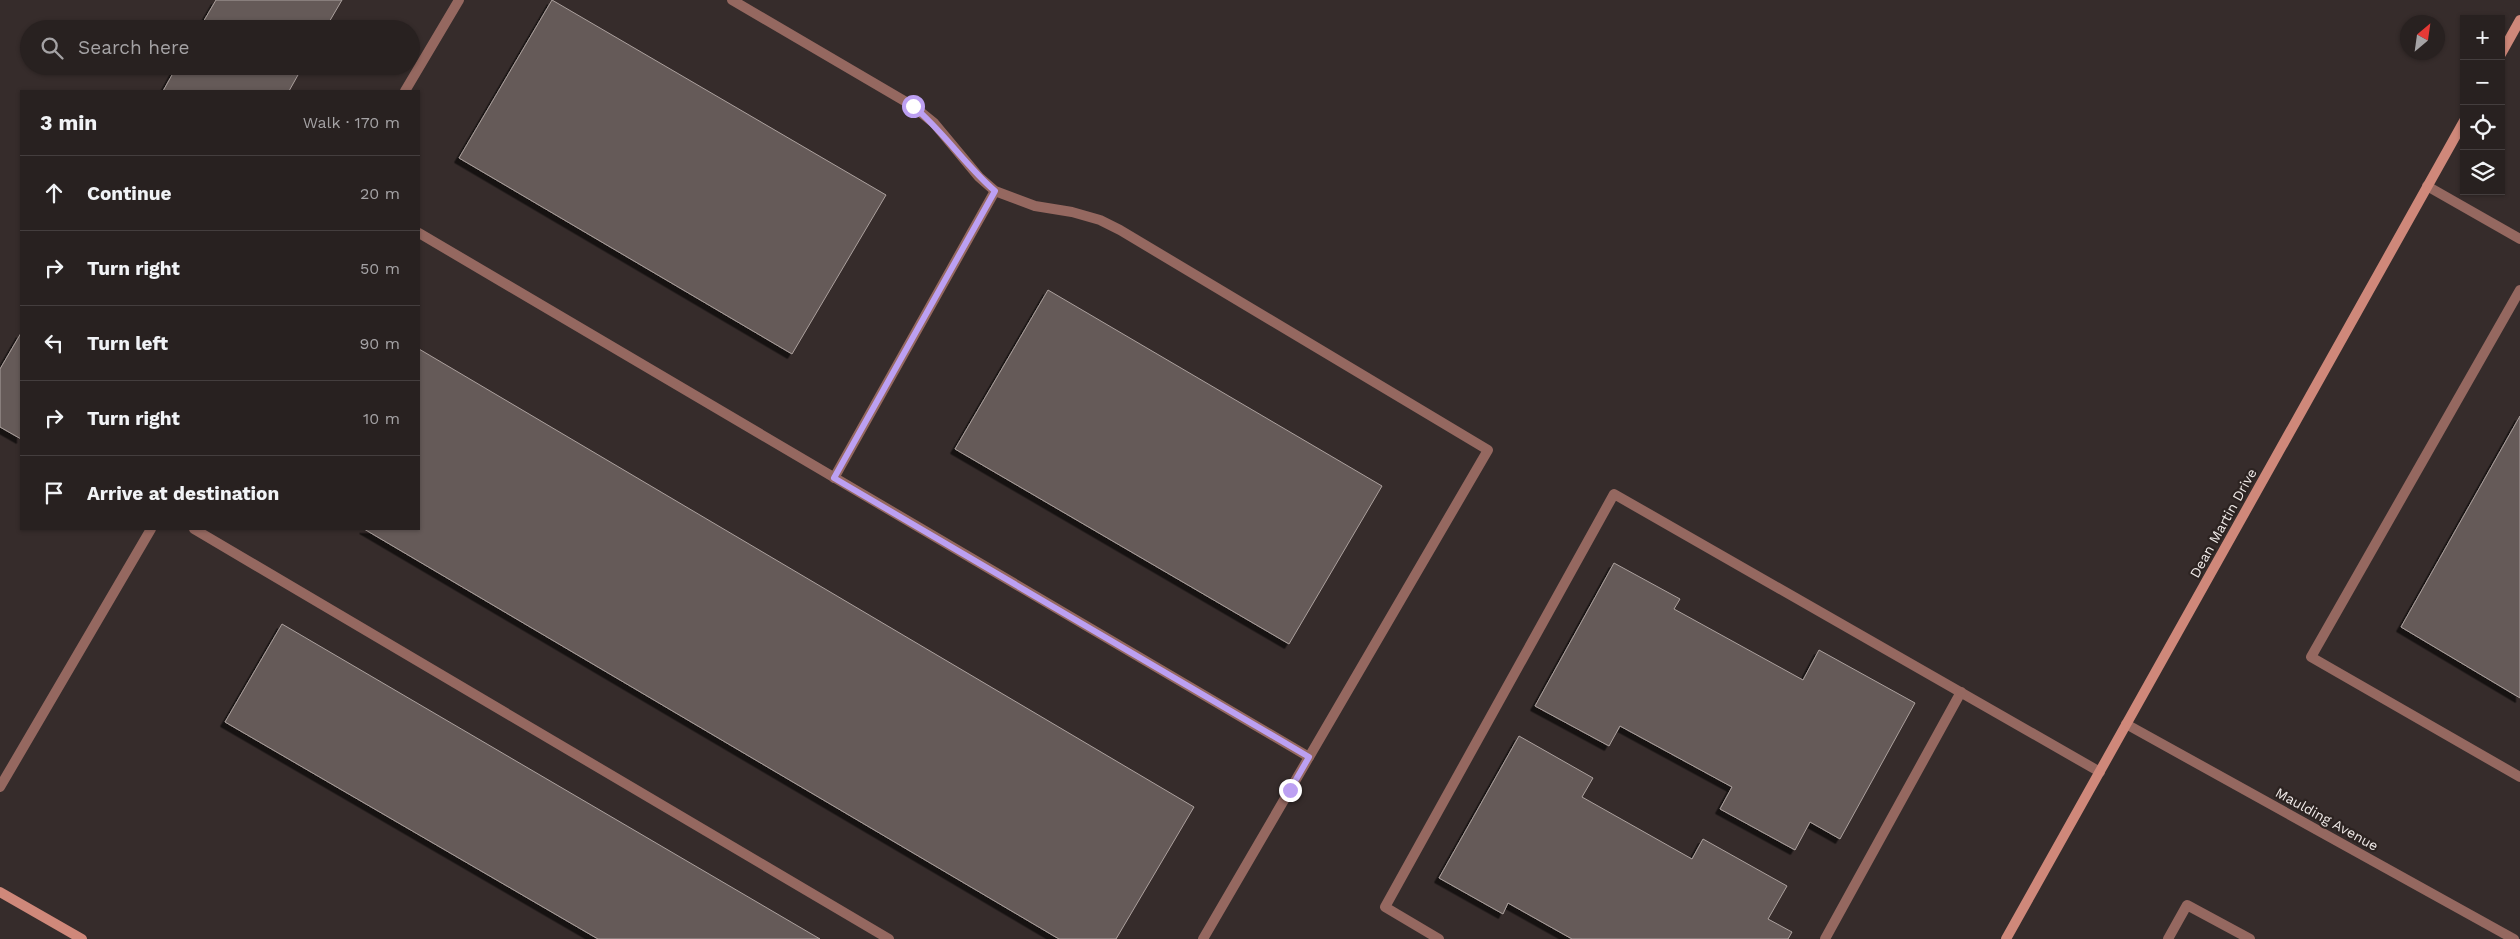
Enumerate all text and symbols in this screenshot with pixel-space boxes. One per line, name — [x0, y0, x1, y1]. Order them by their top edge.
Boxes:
north arrow — [2400, 15, 2445, 60]
map controls — [2460, 15, 2505, 195]
button: + — [2460, 15, 2505, 60]
search box — [20, 20, 420, 75]
icon: search — [38, 34, 66, 62]
text: Search here — [78, 36, 189, 59]
button: − — [2460, 60, 2505, 105]
route start — [902, 95, 925, 118]
button: locate — [2460, 105, 2505, 150]
text: 3 min — [40, 110, 97, 135]
text: Walk · 170 m — [303, 113, 400, 132]
button: layers — [2460, 150, 2505, 195]
icon: ahead — [40, 179, 68, 207]
text: Continue — [87, 182, 171, 205]
text: 20 m — [360, 184, 400, 203]
icon: right — [40, 254, 68, 282]
text: Turn right — [87, 257, 180, 280]
text: 50 m — [360, 259, 400, 278]
icon: left — [40, 329, 68, 357]
text: Turn left — [87, 332, 168, 355]
text: 90 m — [359, 334, 400, 353]
icon: right — [40, 404, 68, 432]
text: Turn right — [87, 407, 180, 430]
text: 10 m — [363, 409, 400, 428]
street label: Dean Martin Drive — [2186, 466, 2260, 580]
icon: arrive — [40, 479, 68, 507]
text: Arrive at destination — [87, 482, 279, 505]
route end — [1279, 779, 1302, 802]
street label: Maulding Avenue — [2273, 784, 2381, 854]

